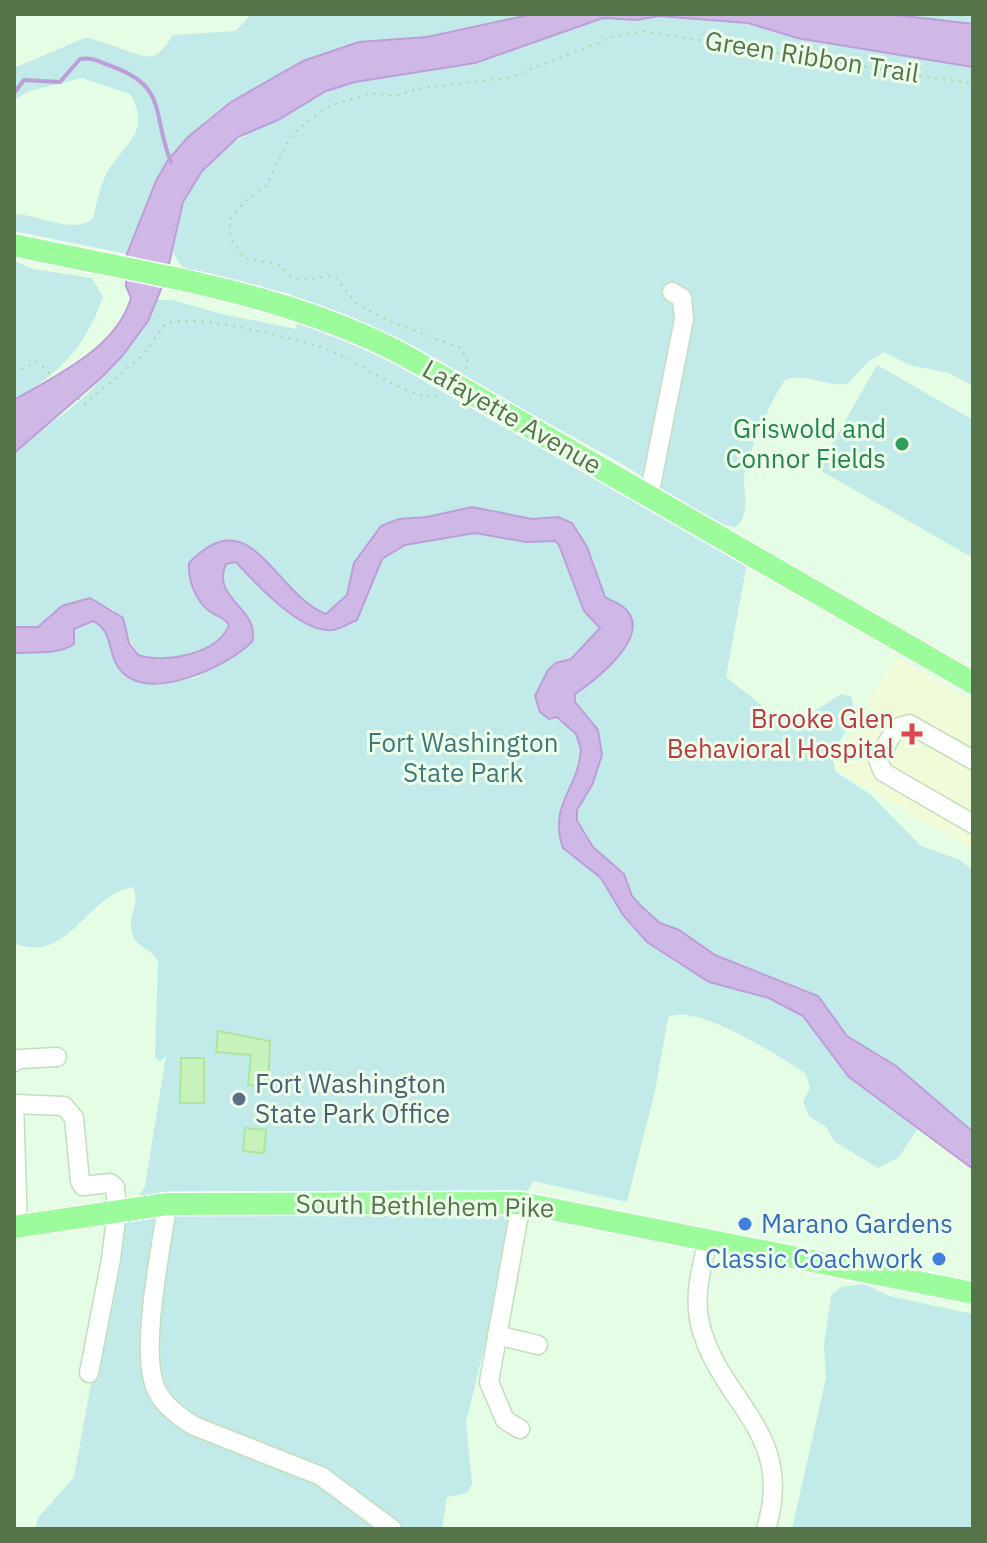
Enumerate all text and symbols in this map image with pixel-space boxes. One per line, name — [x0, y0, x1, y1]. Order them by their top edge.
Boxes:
street label: Green Ribbon Trail — [703, 22, 922, 90]
street label: Lafayette Avenue — [417, 351, 608, 481]
place label: Griswold and Connor Fields — [725, 411, 886, 475]
marker: Griswold and Connor Fields — [893, 435, 911, 453]
place label: Brooke Glen Behavioral Hospital — [667, 701, 894, 765]
marker: Brooke Glen Behavioral Hospital — [901, 723, 923, 745]
park label: Fort Washington State Park — [368, 725, 558, 789]
place label: Fort Washington State Park Office — [255, 1066, 450, 1130]
marker: Fort Washington State Park Office — [230, 1090, 248, 1108]
street label: South Bethlehem Pike — [295, 1186, 555, 1224]
place label: Marano Gardens — [761, 1206, 953, 1240]
marker: Marano Gardens — [736, 1215, 754, 1233]
place label: Classic Coachwork — [705, 1241, 923, 1275]
marker: Classic Coachwork — [930, 1250, 948, 1268]

